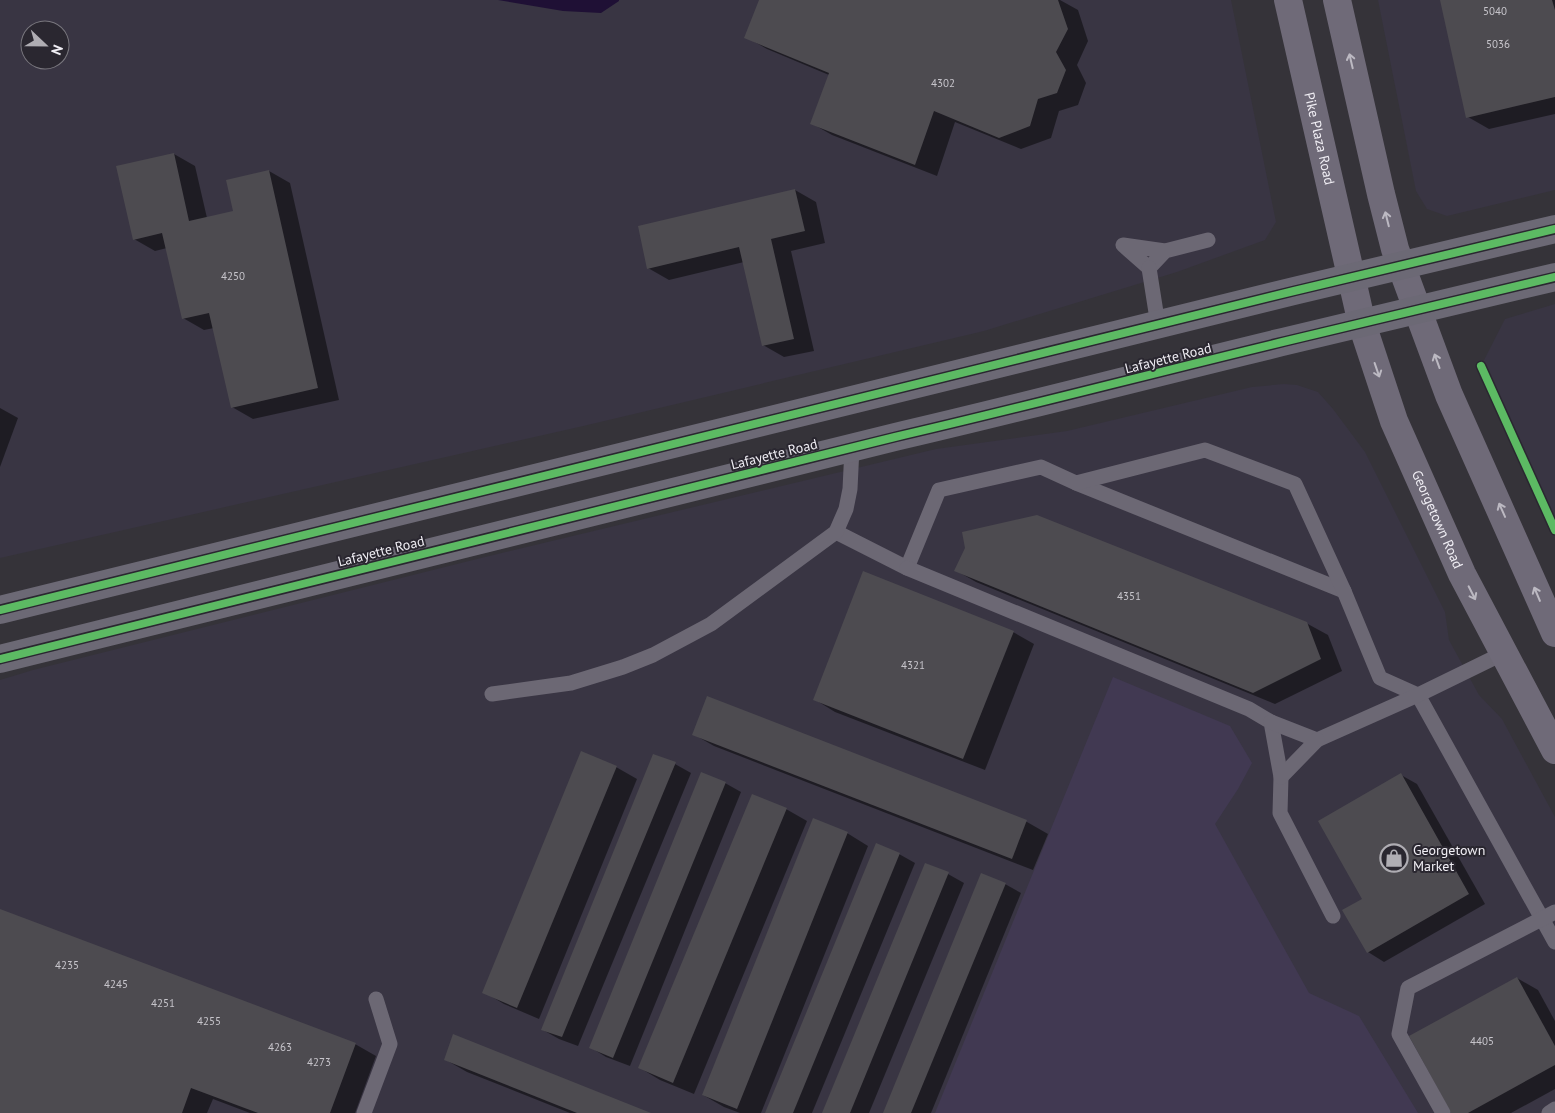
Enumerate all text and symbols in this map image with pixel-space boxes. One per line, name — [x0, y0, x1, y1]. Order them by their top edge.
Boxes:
house number: 5040 — [1483, 4, 1507, 18]
north arrow — [20, 20, 70, 70]
house number: 5036 — [1486, 37, 1510, 51]
text: N — [47, 42, 67, 58]
one-way arrow — [1346, 53, 1355, 69]
house number: 4302 — [931, 76, 955, 90]
street label: Pike Plaza Road — [1300, 90, 1339, 187]
one-way arrow — [1382, 211, 1391, 227]
house number: 4250 — [221, 269, 245, 283]
street label: Lafayette Road — [1123, 339, 1213, 377]
one-way arrow — [1432, 354, 1441, 369]
one-way arrow — [1373, 362, 1383, 378]
street label: Lafayette Road — [729, 435, 819, 473]
street label: Georgetown Road — [1408, 467, 1467, 571]
one-way arrow — [1496, 503, 1506, 518]
street label: Lafayette Road — [336, 532, 426, 570]
one-way arrow — [1468, 585, 1477, 600]
one-way arrow — [1532, 587, 1541, 602]
house number: 4351 — [1117, 589, 1141, 603]
house number: 4321 — [901, 658, 925, 672]
place label: Georgetown Market — [1413, 841, 1485, 875]
shop icon: Georgetown Market — [1379, 843, 1409, 873]
house number: 4235 — [55, 958, 79, 972]
house number: 4245 — [104, 977, 128, 991]
house number: 4251 — [151, 996, 175, 1010]
house number: 4255 — [197, 1014, 221, 1028]
house number: 4405 — [1470, 1034, 1494, 1048]
house number: 4263 — [268, 1040, 292, 1054]
house number: 4273 — [307, 1055, 331, 1069]

